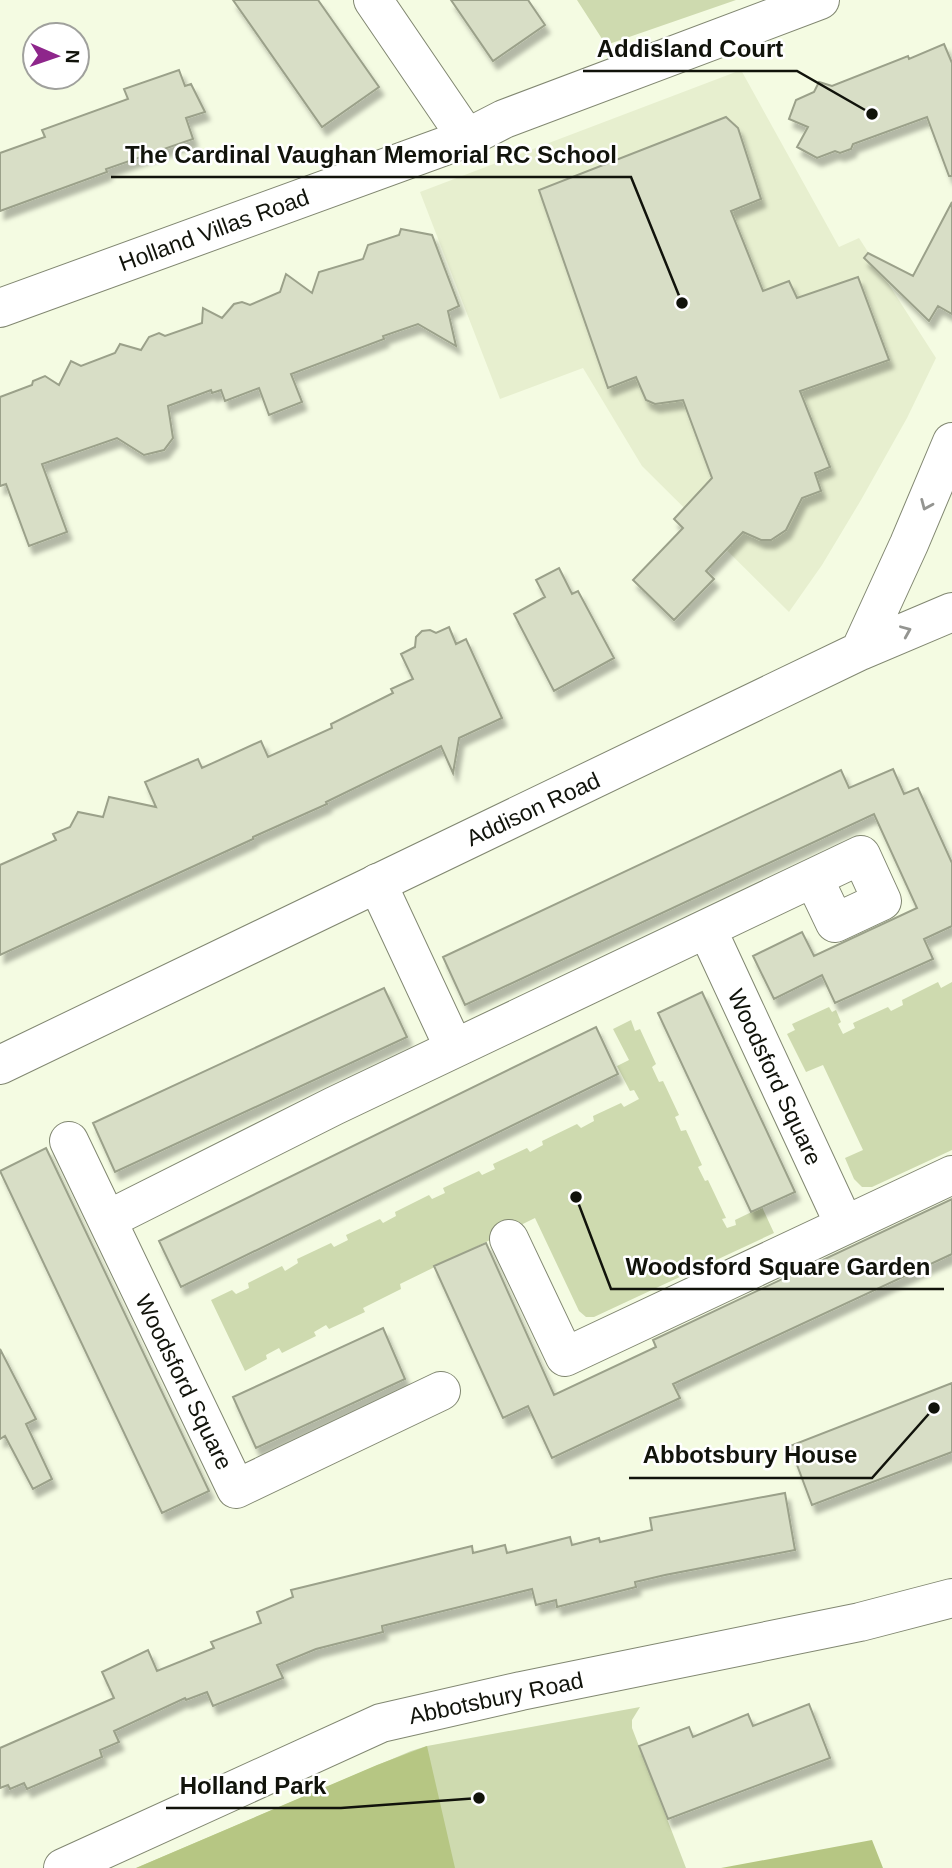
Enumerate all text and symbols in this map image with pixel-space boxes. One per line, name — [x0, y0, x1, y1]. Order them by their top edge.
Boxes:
north arrow — [21, 21, 91, 91]
callout: Addisland Court — [583, 26, 797, 71]
text: Addisland Court — [597, 35, 783, 62]
text: N — [62, 49, 83, 64]
callout: The Cardinal Vaughan Memorial RC School — [111, 132, 631, 177]
text: The Cardinal Vaughan Memorial RC School — [125, 141, 617, 168]
street label: Holland Villas Road — [115, 184, 313, 276]
one-way arrow — [920, 498, 934, 510]
one-way arrow — [899, 626, 911, 640]
street label: Addison Road — [462, 767, 604, 851]
street label: Woodsford Square — [723, 985, 827, 1169]
callout: Woodsford Square Garden — [611, 1244, 944, 1289]
text: Woodsford Square Garden — [626, 1253, 930, 1280]
street label: Woodsford Square — [130, 1290, 238, 1474]
callout: Abbotsbury House — [629, 1433, 872, 1478]
text: Abbotsbury House — [643, 1441, 857, 1468]
street label: Abbotsbury Road — [406, 1667, 586, 1729]
callout: Holland Park — [166, 1763, 341, 1808]
text: Holland Park — [180, 1772, 327, 1799]

